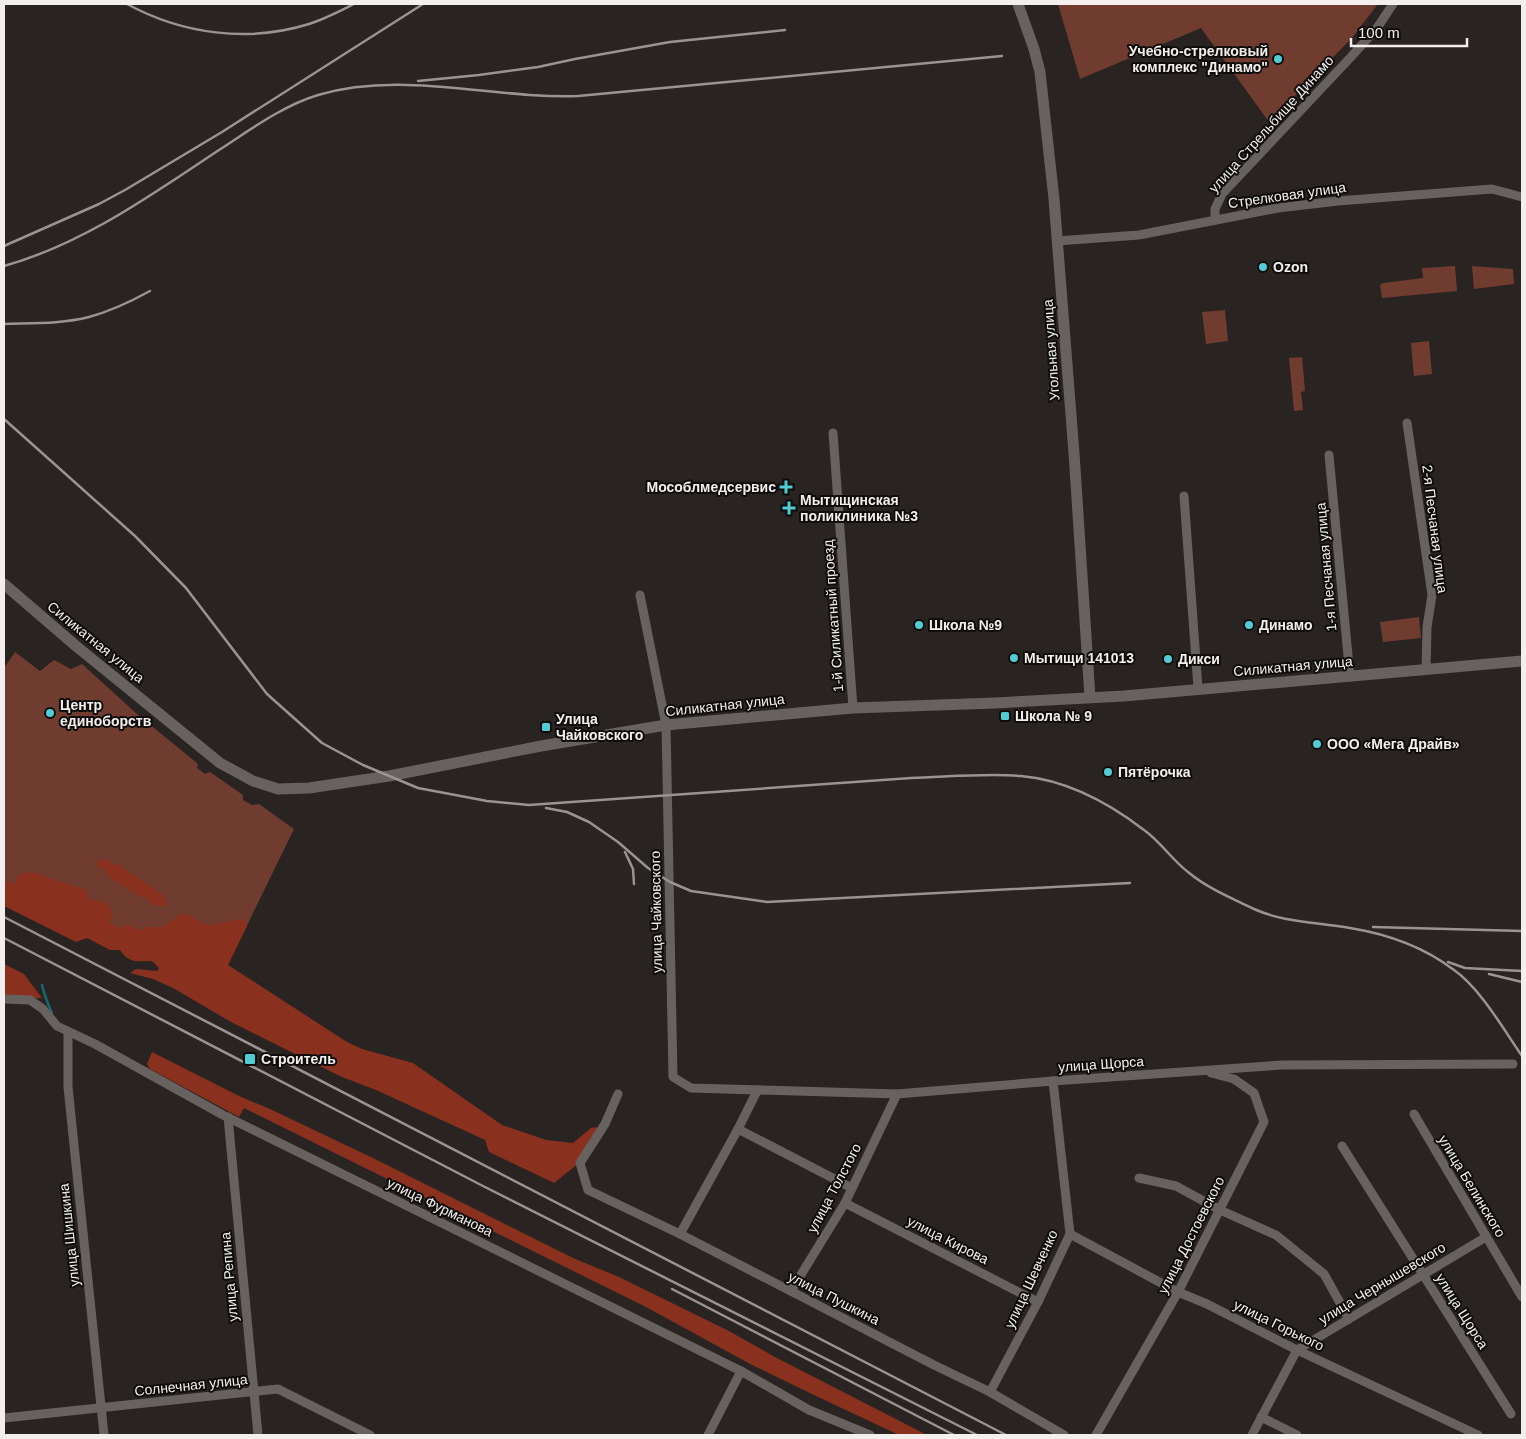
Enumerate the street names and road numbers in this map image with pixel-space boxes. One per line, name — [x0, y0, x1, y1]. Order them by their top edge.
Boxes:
street label: улица Стрельбище Динамо — [1205, 52, 1337, 196]
street label: Стрелковая улица — [1227, 179, 1347, 211]
street label: Угольная улица — [1039, 299, 1063, 401]
street label: 2-я Песчаная улица — [1419, 464, 1451, 594]
street label: 1-я Песчаная улица — [1312, 502, 1340, 632]
street label: 1-й Силикатный проезд — [820, 539, 846, 693]
street label: Силикатная улица — [44, 598, 148, 686]
street label: Силикатная улица — [1233, 653, 1354, 679]
street label: Силикатная улица — [665, 691, 786, 719]
street label: улица Чайковского — [647, 851, 665, 973]
street label: улица Щорса — [1058, 1053, 1145, 1075]
street label: улица Белинского — [1435, 1132, 1509, 1240]
street label: улица Толстого — [804, 1140, 864, 1236]
street label: улица Достоевского — [1154, 1173, 1228, 1296]
street label: улица Фурманова — [385, 1174, 496, 1240]
street label: улица Шишкина — [56, 1182, 82, 1287]
street label: улица Кирова — [905, 1213, 991, 1267]
street label: улица Шевченко — [1001, 1227, 1061, 1331]
street label: улица Репина — [217, 1231, 241, 1322]
street label: улица Чернышевского — [1316, 1239, 1448, 1327]
street label: улица Пушкина — [786, 1268, 882, 1328]
street label: улица Щорса — [1432, 1270, 1492, 1352]
street label: улица Горького — [1231, 1296, 1327, 1354]
street label: Солнечная улица — [134, 1371, 249, 1399]

